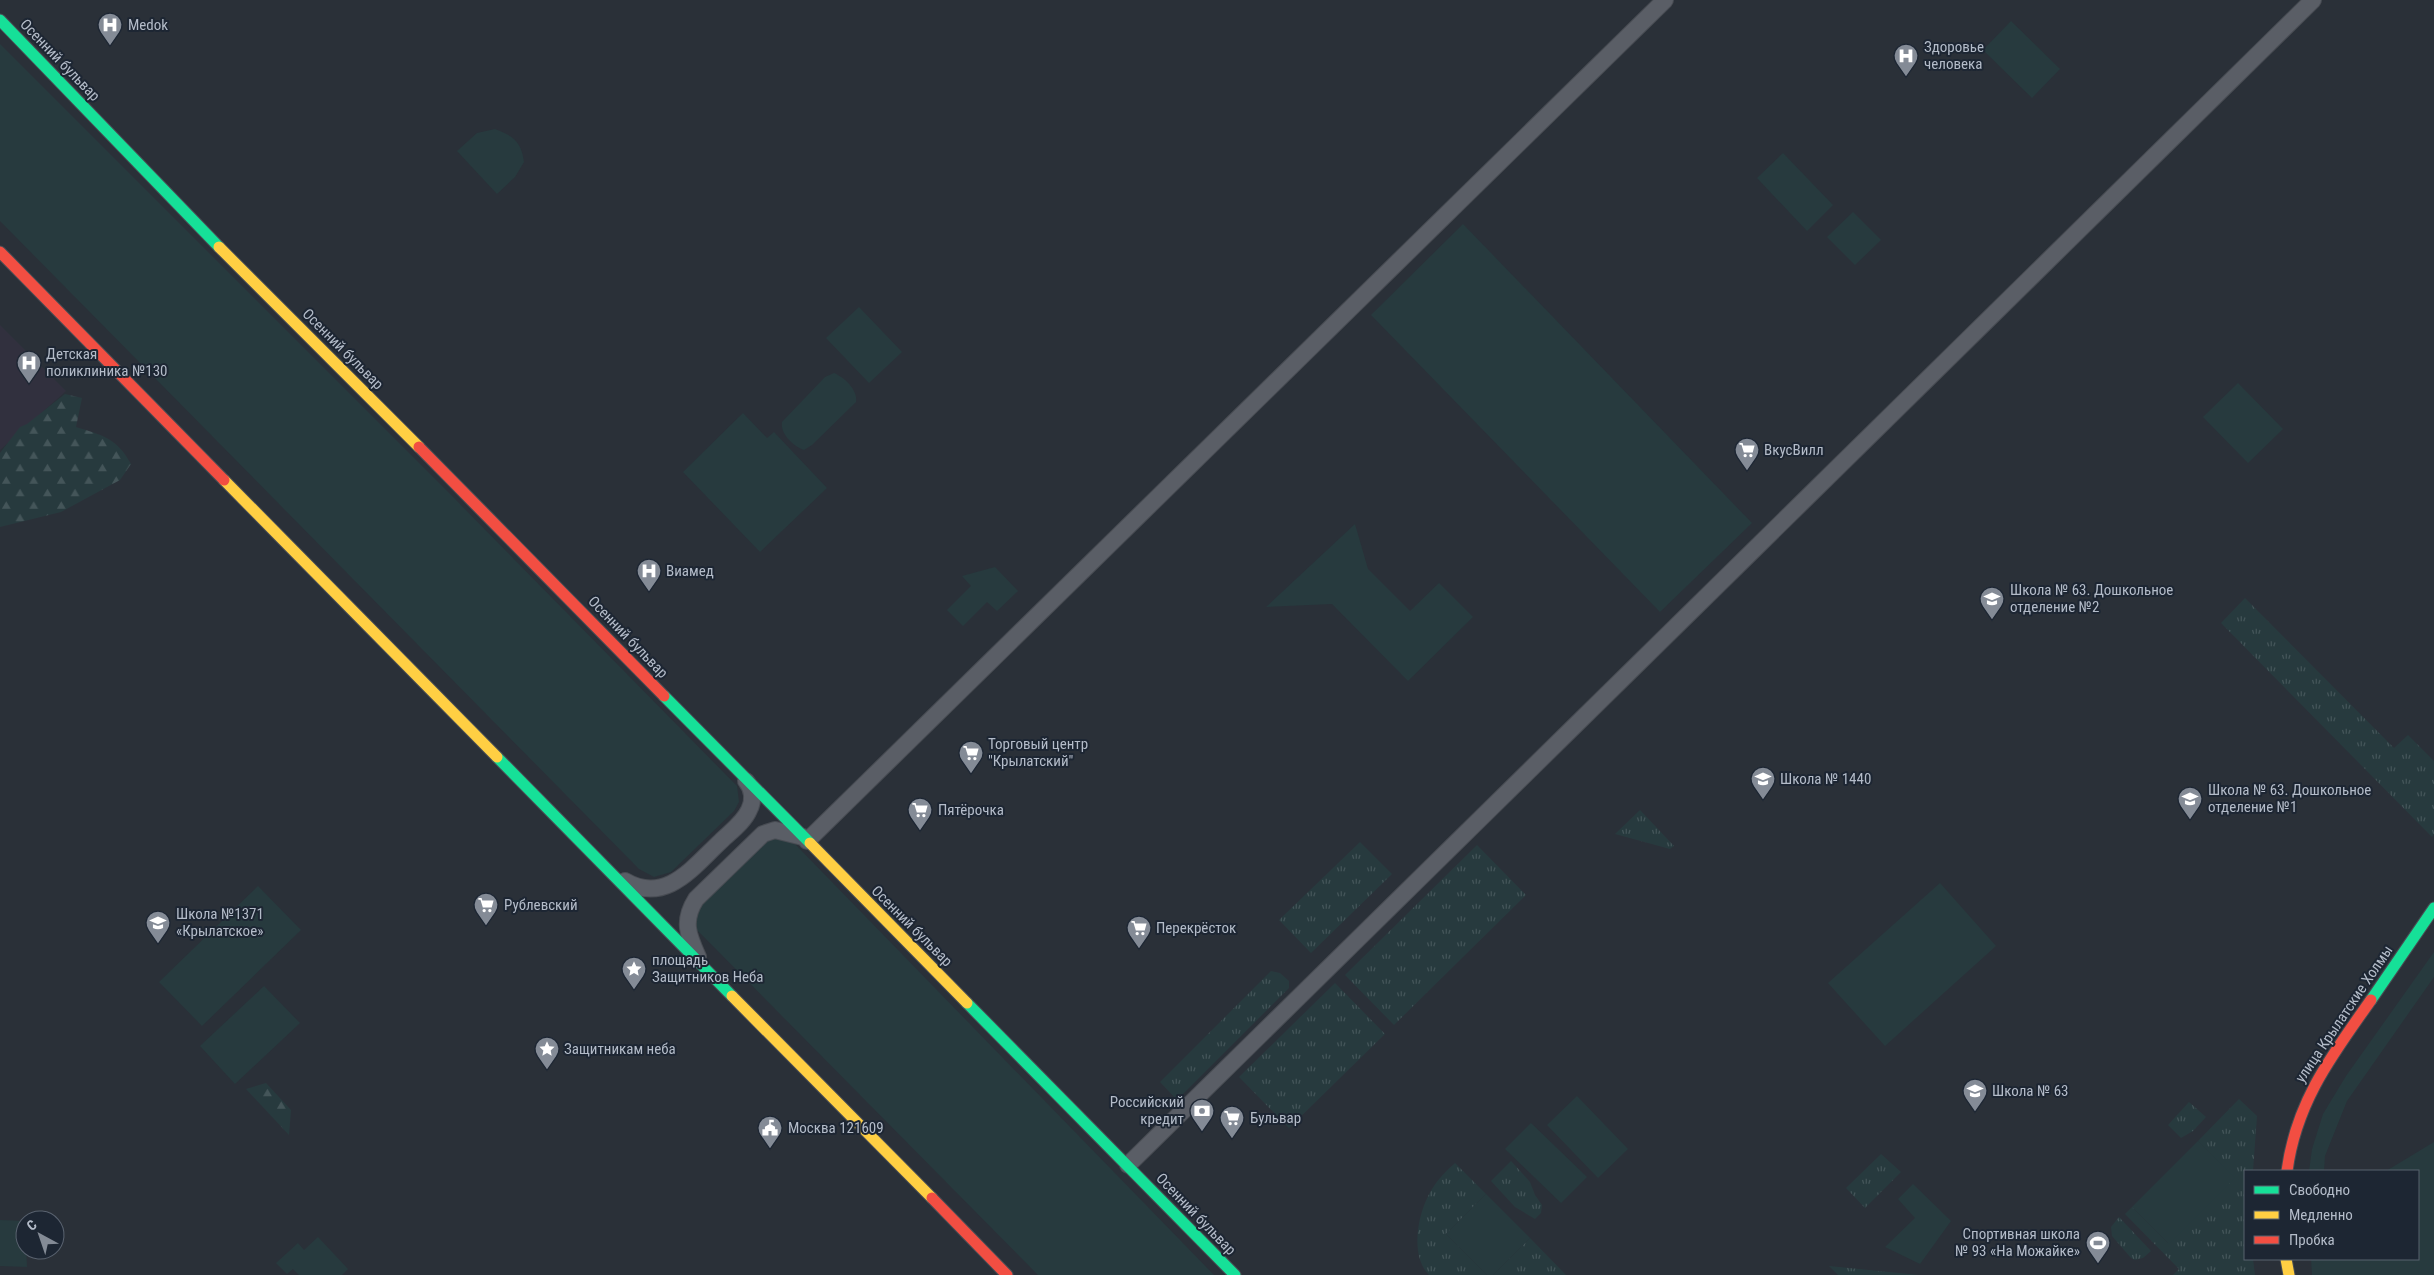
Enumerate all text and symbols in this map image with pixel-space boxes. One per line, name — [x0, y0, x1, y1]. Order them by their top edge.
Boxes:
hospital icon: Medok — [97, 12, 123, 46]
street label: Осенний бульвар — [16, 15, 104, 105]
place label: Medok — [128, 16, 168, 34]
place label: Здоровье человека — [1924, 38, 1984, 73]
hospital icon: Здоровье человека — [1893, 43, 1919, 77]
street label: Осенний бульвар — [299, 305, 387, 393]
place label: Детская поликлиника №130 — [46, 345, 167, 380]
hospital icon: Детская поликлиника №130 — [16, 350, 42, 384]
supermarket icon: ВкусВилл — [1734, 437, 1760, 471]
place label: ВкусВилл — [1764, 441, 1824, 459]
hospital icon: Виамед — [636, 558, 662, 592]
place label: Виамед — [666, 562, 714, 580]
place label: Школа № 63. Дошкольное отделение №2 — [2010, 581, 2173, 616]
school or university icon: Школа № 63. Дошкольное отделение №2 — [1979, 586, 2005, 620]
street label: Осенний бульвар — [584, 592, 672, 682]
place label: Торговый центр "Крылатский" — [988, 735, 1088, 770]
supermarket icon: Торговый центр "Крылатский" — [958, 740, 984, 774]
school or university icon: Школа № 1440 — [1750, 766, 1776, 800]
place label: Школа № 1440 — [1780, 770, 1871, 788]
place label: Школа № 63. Дошкольное отделение №1 — [2208, 781, 2371, 816]
school or university icon: Школа № 63. Дошкольное отделение №1 — [2177, 786, 2203, 820]
supermarket icon: Пятёрочка — [907, 797, 933, 831]
place label: Пятёрочка — [938, 801, 1004, 819]
street label: Осенний бульвар — [868, 882, 956, 970]
supermarket icon: Рублевский — [473, 892, 499, 926]
place label: Рублевский — [504, 896, 578, 914]
place label: Школа №1371 «Крылатское» — [176, 905, 264, 940]
school or university icon: Школа №1371 «Крылатское» — [145, 910, 171, 944]
supermarket icon: Перекрёсток — [1126, 915, 1152, 949]
place label: Перекрёсток — [1156, 919, 1236, 937]
street label: улица Крылатские Холмы — [2291, 942, 2397, 1086]
place label: площадь Защитников Неба — [652, 951, 763, 986]
place icon: площадь Защитников Неба — [621, 956, 647, 990]
place icon: Защитникам неба — [534, 1036, 560, 1070]
place label: Защитникам неба — [564, 1040, 676, 1058]
school or university icon: Школа № 63 — [1962, 1078, 1988, 1112]
place label: Школа № 63 — [1992, 1082, 2069, 1100]
place label: Российский кредит — [1110, 1093, 1184, 1128]
bank icon: Российский кредит — [1189, 1098, 1215, 1132]
supermarket icon: Бульвар — [1219, 1105, 1245, 1139]
place label: Бульвар — [1250, 1109, 1301, 1127]
public building icon: Москва 121609 — [757, 1115, 783, 1149]
place label: Москва 121609 — [788, 1119, 884, 1137]
street label: Осенний бульвар — [1152, 1169, 1240, 1259]
legend — [2244, 1170, 2419, 1260]
text: Свободно — [2289, 1181, 2350, 1199]
text: Медленно — [2289, 1206, 2353, 1224]
north arrow — [15, 1210, 65, 1260]
text: С — [23, 1216, 40, 1234]
place label: Спортивная школа № 93 «На Можайке» — [1955, 1225, 2080, 1260]
sports icon: Спортивная школа № 93 «На Можайке» — [2085, 1230, 2111, 1264]
text: Пробка — [2289, 1231, 2335, 1249]

